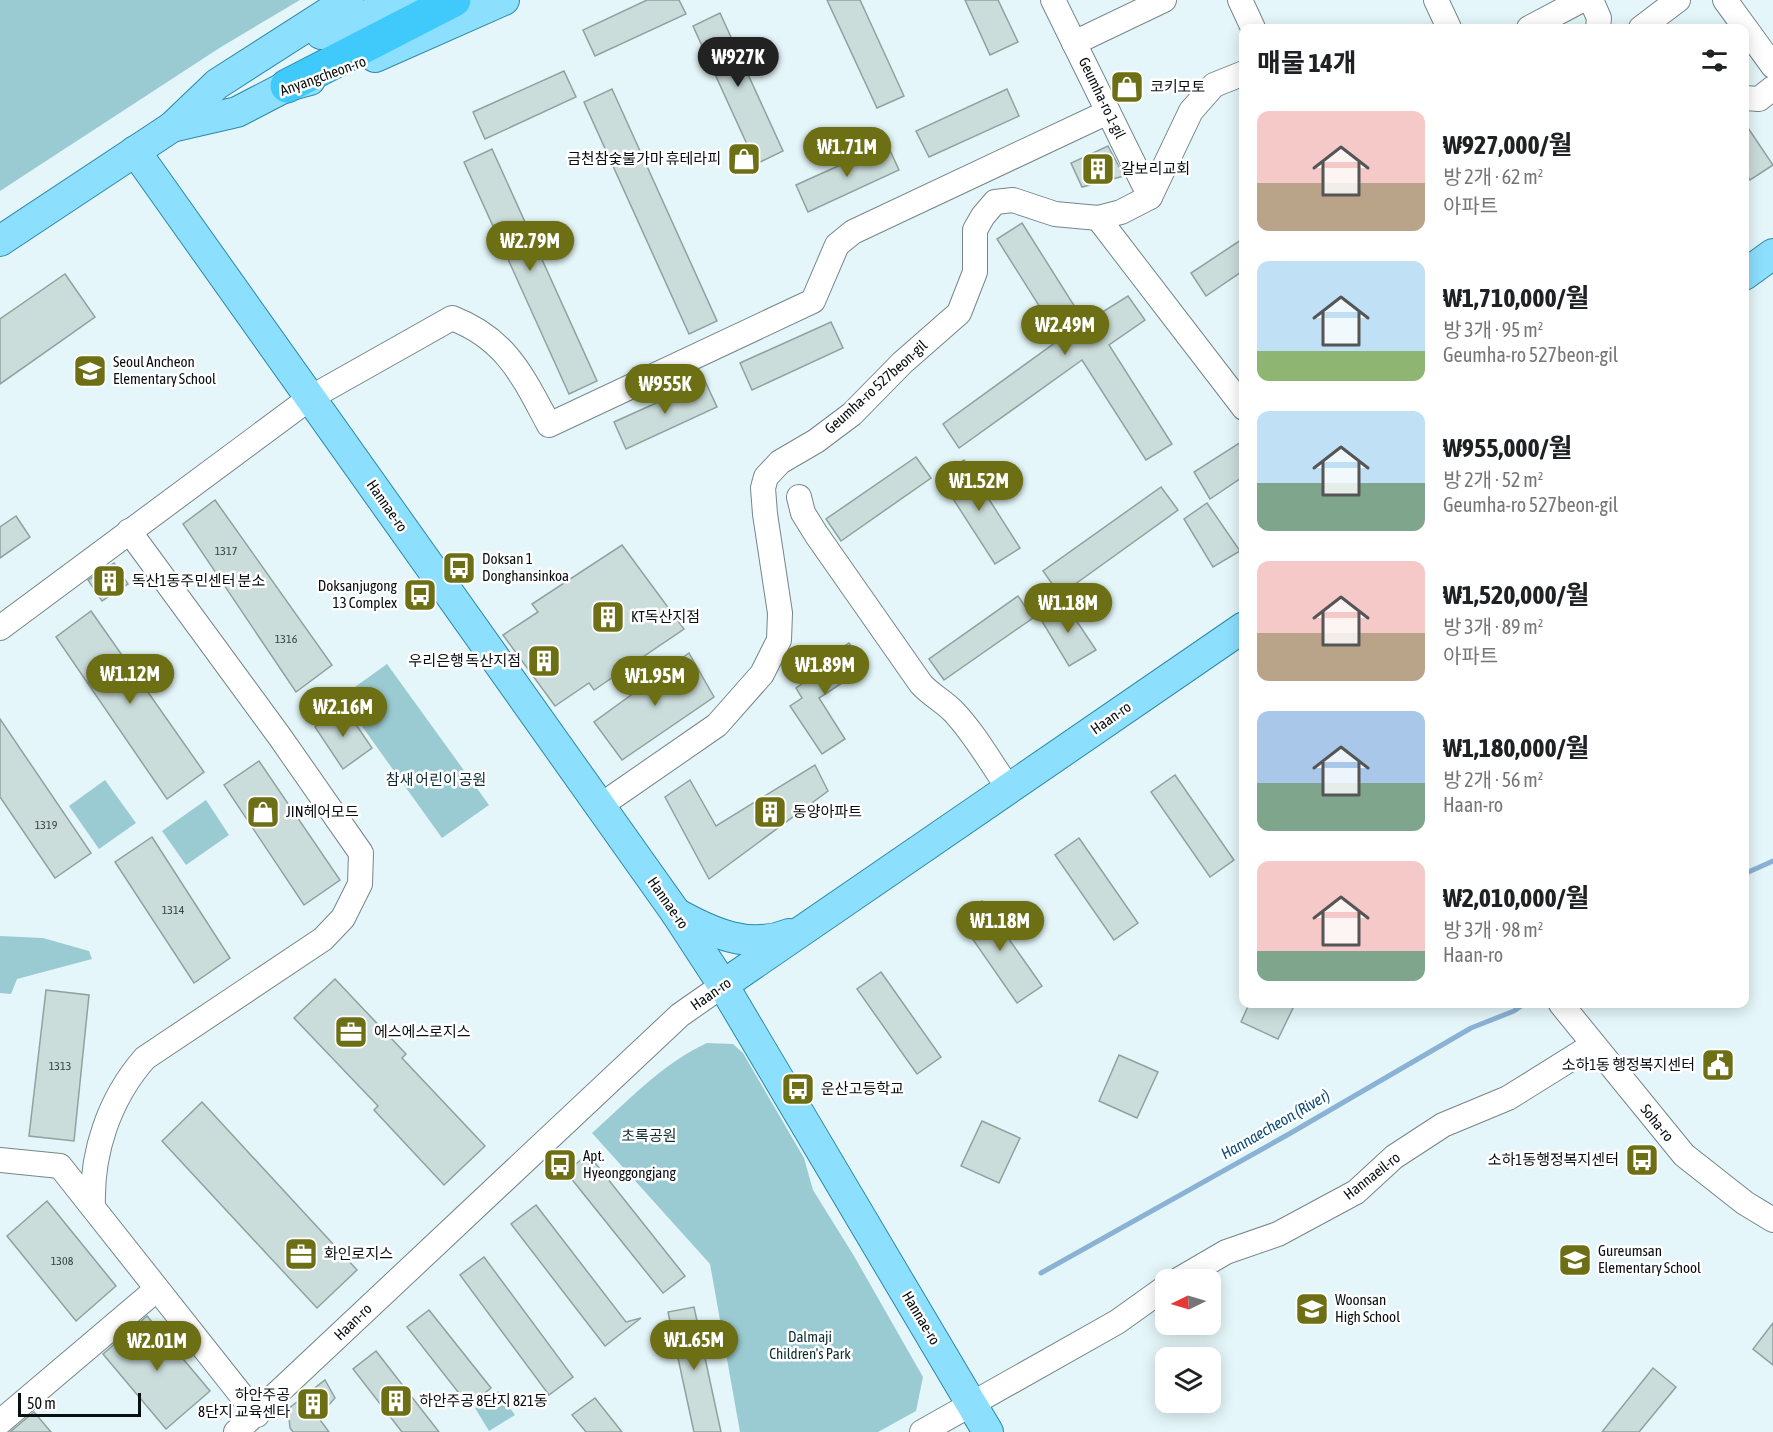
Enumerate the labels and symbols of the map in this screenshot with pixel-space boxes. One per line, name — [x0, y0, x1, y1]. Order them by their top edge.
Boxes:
pin: ₩927K — [696, 37, 780, 88]
street label: Anyangcheon-ro — [278, 52, 368, 99]
street label: Geumha-ro 1-gil — [1075, 54, 1129, 141]
shop icon: 코키모토 — [1109, 69, 1145, 105]
place label: 코키모토 — [1150, 78, 1205, 95]
pin: ₩1.71M — [798, 127, 896, 178]
shop icon: 금천참숯불가마 휴테라피 — [726, 141, 762, 177]
place label: 금천참숯불가마 휴테라피 — [567, 150, 721, 167]
building icon: 갈보리교회 — [1080, 151, 1116, 187]
place label: 갈보리교회 — [1121, 160, 1190, 177]
pin: ₩2.79M — [481, 221, 579, 272]
pin: ₩2.49M — [1016, 305, 1114, 356]
street label: Geumha-ro 527beon-gil — [821, 336, 930, 437]
school or university icon: Seoul Ancheon Elementary School — [72, 353, 108, 389]
place label: Seoul Ancheon Elementary School — [113, 353, 216, 387]
pin: ₩955K — [623, 364, 707, 415]
pin: ₩1.52M — [930, 461, 1028, 512]
street label: Hannae-ro — [363, 477, 411, 535]
house number: 1317 — [215, 544, 238, 558]
bus stop icon: Doksan 1 Donghansinkoa — [441, 550, 477, 586]
place label: Doksan 1 Donghansinkoa — [482, 550, 569, 584]
building icon: 독산1동주민센터 분소 — [91, 563, 127, 599]
place label: 독산1동주민센터 분소 — [132, 572, 266, 589]
place label: Doksanjugong 13 Complex — [318, 577, 398, 611]
bus stop icon: Doksanjugong 13 Complex — [402, 577, 438, 613]
pin: ₩1.18M — [1019, 583, 1117, 634]
building icon: KT독산지점 — [590, 599, 626, 635]
place label: KT독산지점 — [631, 608, 700, 625]
house number: 1316 — [275, 632, 298, 646]
building icon: 우리은행 독산지점 — [526, 643, 562, 679]
pin: ₩1.89M — [776, 645, 874, 696]
place label: 우리은행 독산지점 — [409, 652, 521, 669]
pin: ₩1.12M — [81, 654, 179, 705]
pin: ₩1.95M — [606, 656, 704, 707]
pin: ₩2.16M — [294, 687, 392, 738]
street label: Haan-ro — [1087, 698, 1134, 738]
park label: 참새 어린이 공원 — [386, 771, 486, 788]
shop icon: JIN헤어모드 — [245, 794, 281, 830]
building icon: 동양아파트 — [752, 794, 788, 830]
place label: JIN헤어모드 — [286, 803, 359, 820]
place label: 동양아파트 — [793, 803, 862, 820]
house number: 1319 — [35, 818, 58, 832]
street label: Hannae-ro — [644, 874, 692, 932]
pin: ₩1.18M — [951, 901, 1049, 952]
house number: 1314 — [162, 903, 185, 917]
street label: Haan-ro — [687, 974, 734, 1014]
office icon: 에스에스로지스 — [333, 1014, 369, 1050]
place label: 에스에스로지스 — [374, 1023, 471, 1040]
public building icon: 소하1동 행정복지센터 — [1700, 1047, 1736, 1083]
place label: 소하1동 행정복지센터 — [1562, 1056, 1695, 1073]
house number: 1313 — [49, 1059, 71, 1073]
bus stop icon: 운산고등학교 — [780, 1071, 816, 1107]
place label: 운산고등학교 — [821, 1080, 904, 1097]
water label: Hannaecheon (River) — [1217, 1085, 1333, 1163]
street label: Soha-ro — [1637, 1101, 1677, 1145]
park label: 초록공원 — [621, 1127, 677, 1144]
bus stop icon: 소하1동행정복지센터 — [1624, 1142, 1660, 1178]
bus stop icon: Apt. Hyeonggongjang — [542, 1147, 578, 1183]
place label: Apt. Hyeonggongjang — [583, 1147, 677, 1181]
street label: Hannaeil-ro — [1340, 1148, 1403, 1203]
place label: 소하1동행정복지센터 — [1488, 1151, 1619, 1168]
office icon: 화인로지스 — [283, 1236, 319, 1272]
school or university icon: Gureumsan Elementary School — [1557, 1242, 1593, 1278]
place label: Gureumsan Elementary School — [1598, 1242, 1701, 1276]
place label: 화인로지스 — [324, 1245, 393, 1262]
house number: 1308 — [51, 1254, 74, 1268]
north arrow — [1155, 1269, 1221, 1335]
street label: Hannae-ro — [899, 1288, 944, 1348]
school or university icon: Woonsan High School — [1294, 1291, 1330, 1327]
place label: Woonsan High School — [1335, 1291, 1400, 1325]
street label: Haan-ro — [331, 1300, 375, 1343]
pin: ₩1.65M — [645, 1320, 743, 1371]
pin: ₩2.01M — [108, 1321, 206, 1372]
park label: Dalmaji Children's Park — [769, 1328, 851, 1362]
building icon: 하안주공 8단지 821동 — [378, 1383, 414, 1419]
place label: 하안주공 8단지 교육센타 — [198, 1386, 290, 1420]
building icon: 하안주공 8단지 교육센타 — [295, 1386, 331, 1422]
scale bar — [18, 1390, 141, 1418]
place label: 하안주공 8단지 821동 — [419, 1392, 548, 1409]

